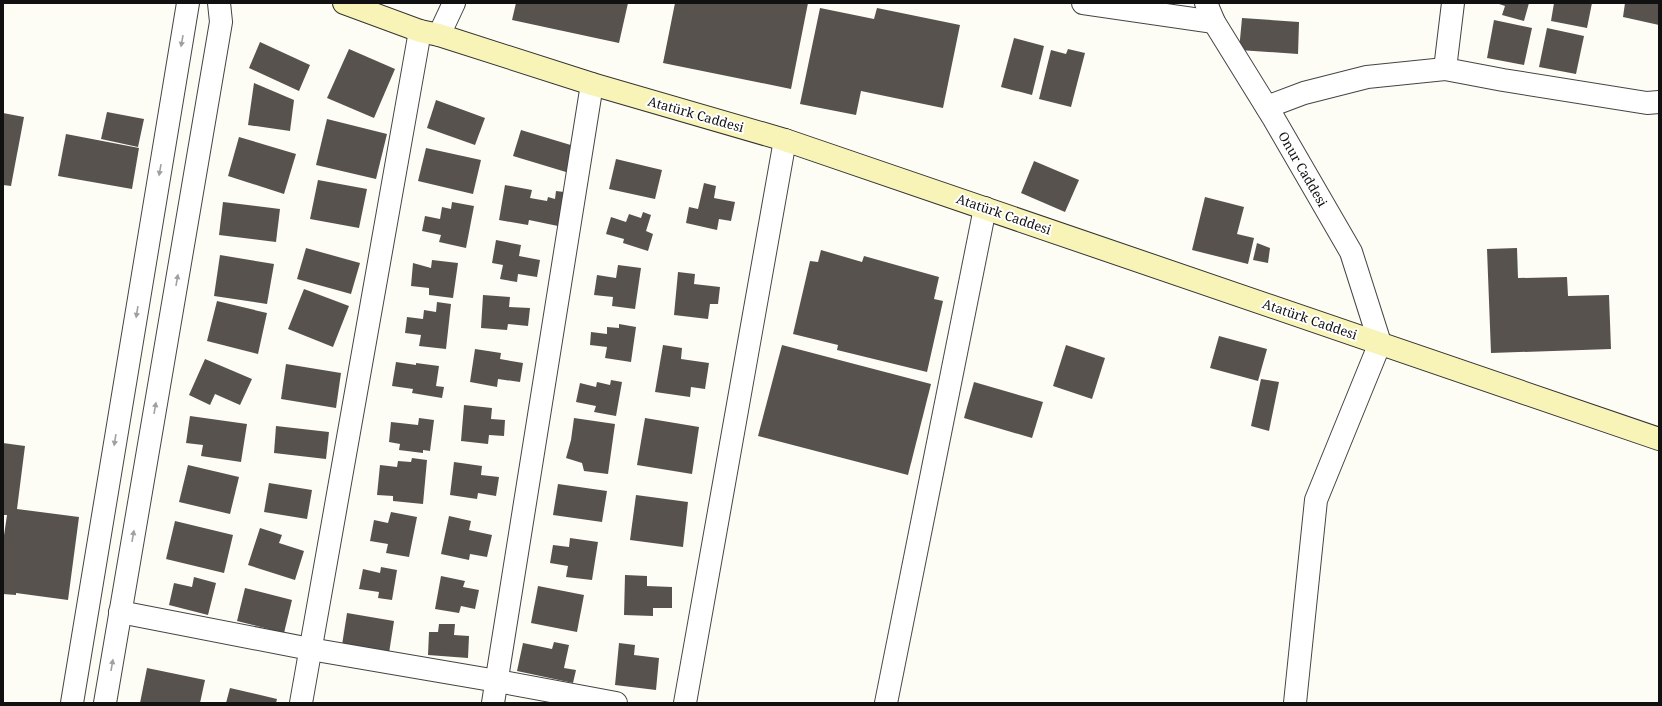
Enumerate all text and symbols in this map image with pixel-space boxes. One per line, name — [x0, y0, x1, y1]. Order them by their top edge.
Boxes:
one-way arrow — [179, 35, 185, 48]
street label: Atatürk Caddesi — [646, 92, 746, 136]
street label: Onur Caddesi — [1274, 128, 1332, 210]
one-way arrow — [157, 164, 163, 176]
street label: Atatürk Caddesi — [954, 189, 1054, 239]
one-way arrow — [174, 274, 180, 286]
street label: Atatürk Caddesi — [1260, 294, 1360, 344]
one-way arrow — [133, 306, 139, 318]
one-way arrow — [152, 402, 158, 414]
one-way arrow — [112, 434, 118, 446]
one-way arrow — [130, 530, 136, 542]
one-way arrow — [109, 658, 115, 671]

